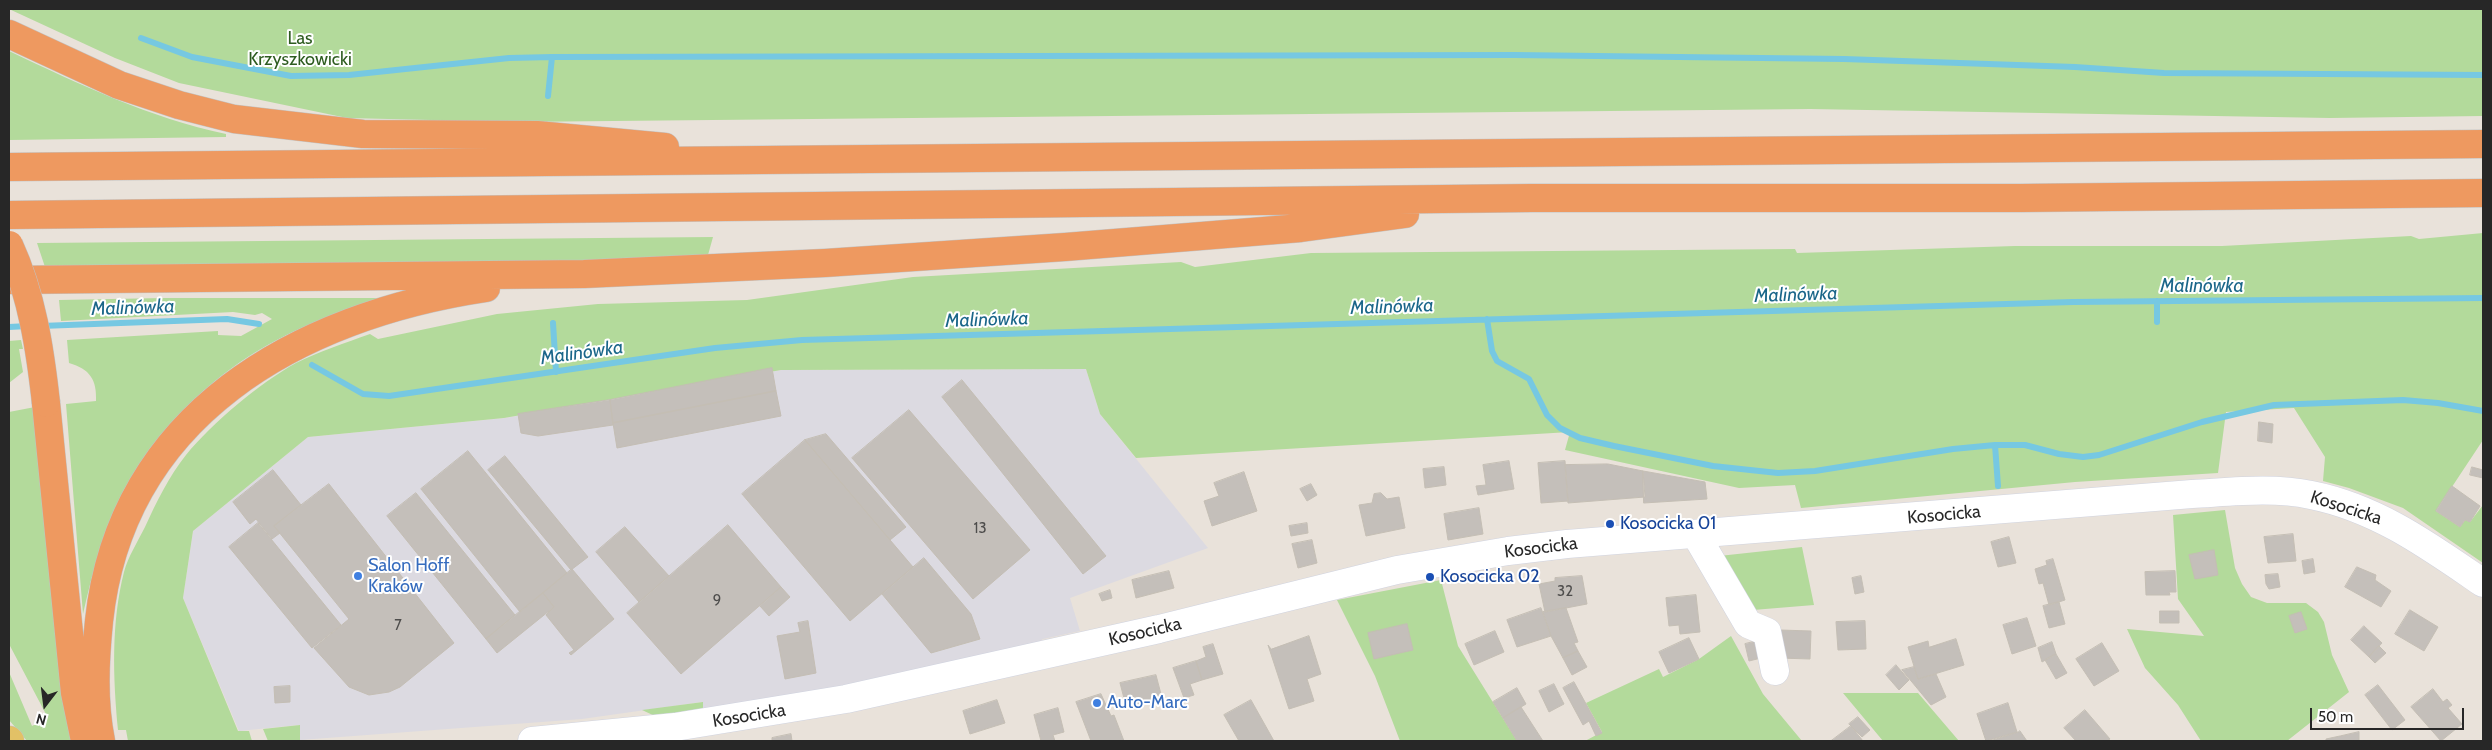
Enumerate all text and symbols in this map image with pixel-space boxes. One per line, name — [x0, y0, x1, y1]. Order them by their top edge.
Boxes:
park label: Las Krzyszkowicki — [248, 28, 352, 70]
water label: Malinówka — [2160, 275, 2244, 297]
water label: Malinówka — [1754, 282, 1838, 308]
water label: Malinówka — [1350, 294, 1434, 320]
water label: Malinówka — [91, 295, 175, 321]
water label: Malinówka — [945, 307, 1029, 333]
water label: Malinówka — [539, 336, 625, 370]
street label: Kosocicka — [2308, 486, 2384, 530]
street label: Kosocicka — [1906, 501, 1982, 529]
place label: Kosocicka 01 — [1620, 513, 1716, 535]
marker: Kosocicka 01 — [1604, 518, 1616, 530]
house number: 13 — [973, 520, 987, 538]
street label: Kosocicka — [1503, 533, 1579, 563]
place label: Salon Hoff Kraków — [368, 555, 450, 598]
place label: Kosocicka 02 — [1440, 566, 1540, 588]
marker: Salon Hoff Kraków — [352, 570, 364, 582]
marker: Kosocicka 02 — [1424, 571, 1436, 583]
house number: 32 — [1557, 583, 1573, 601]
house number: 9 — [713, 592, 721, 610]
street label: Kosocicka — [1107, 613, 1183, 651]
house number: 7 — [394, 617, 402, 635]
north arrow — [20, 680, 70, 730]
place label: Auto-Marc — [1107, 692, 1188, 714]
marker: Auto-Marc — [1091, 697, 1103, 709]
scale bar — [2312, 698, 2466, 730]
street label: Kosocicka — [711, 700, 787, 732]
text: 50 m — [2318, 708, 2353, 726]
text: N — [34, 710, 48, 729]

